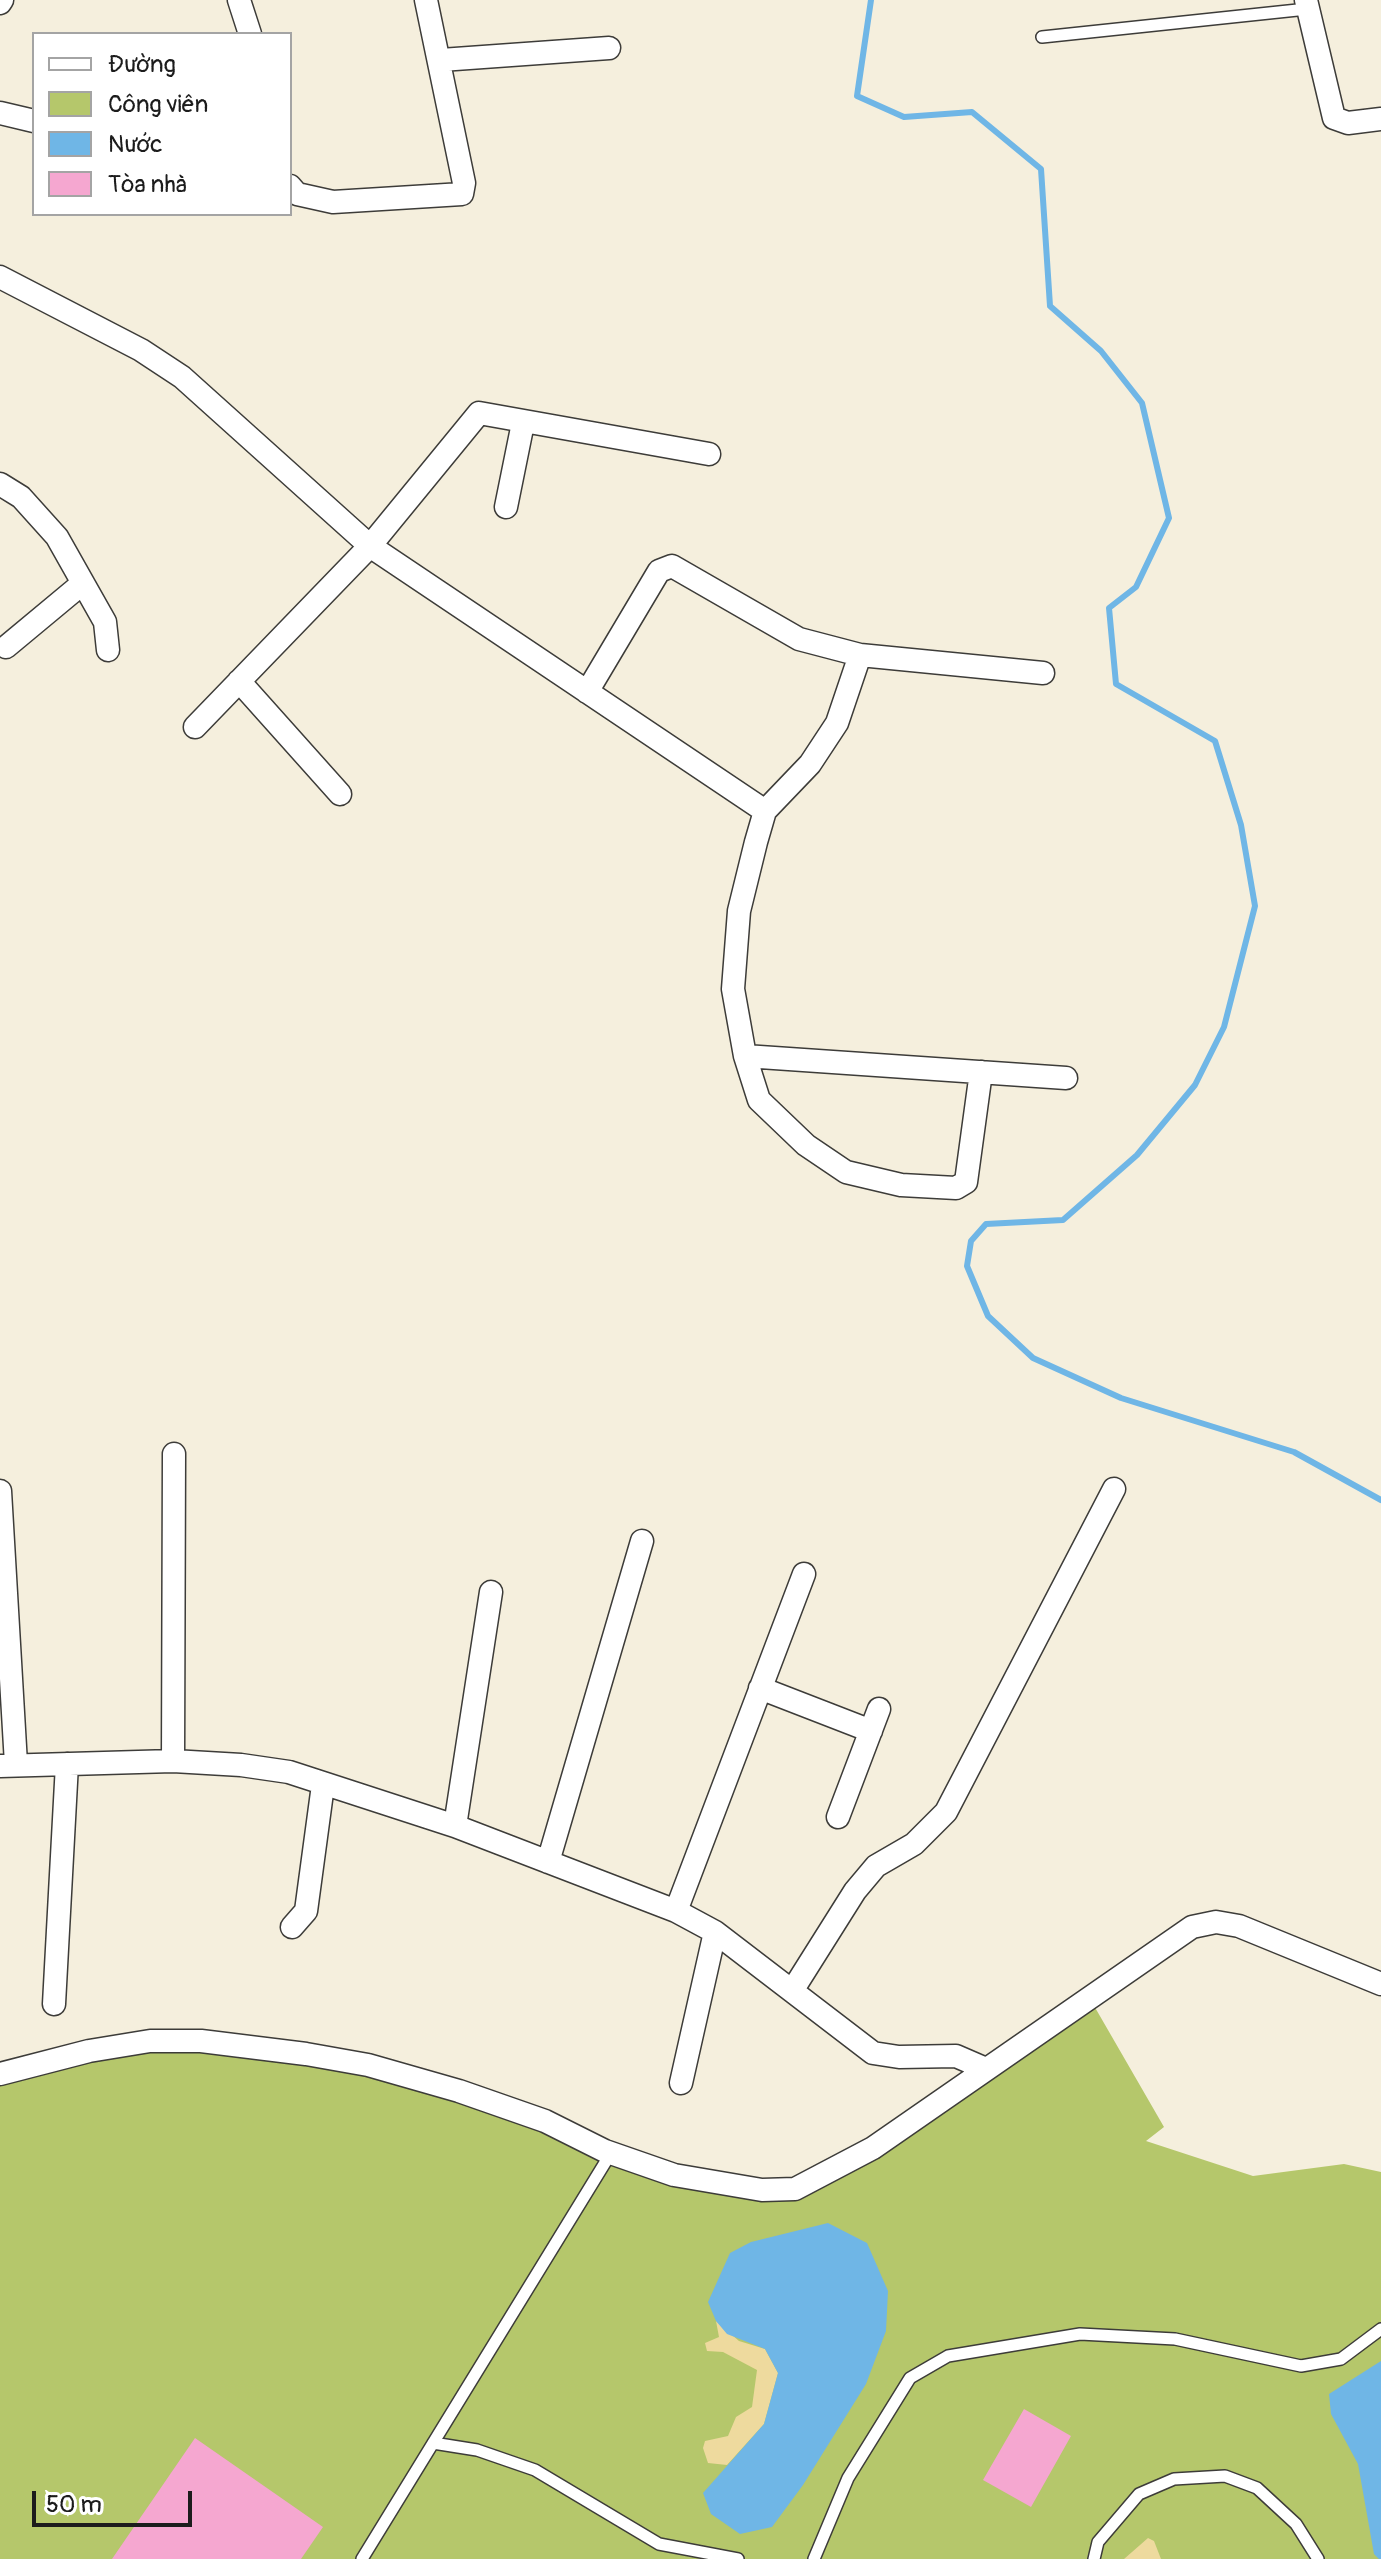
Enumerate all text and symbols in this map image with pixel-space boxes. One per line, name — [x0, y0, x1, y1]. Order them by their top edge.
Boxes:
legend — [32, 32, 292, 216]
text: Đường — [108, 50, 176, 79]
text: Công viên — [108, 90, 208, 119]
text: Nước — [108, 130, 162, 159]
text: Tòa nhà — [108, 170, 187, 199]
scale bar — [36, 2475, 196, 2525]
text: 50 m — [46, 2490, 102, 2519]

